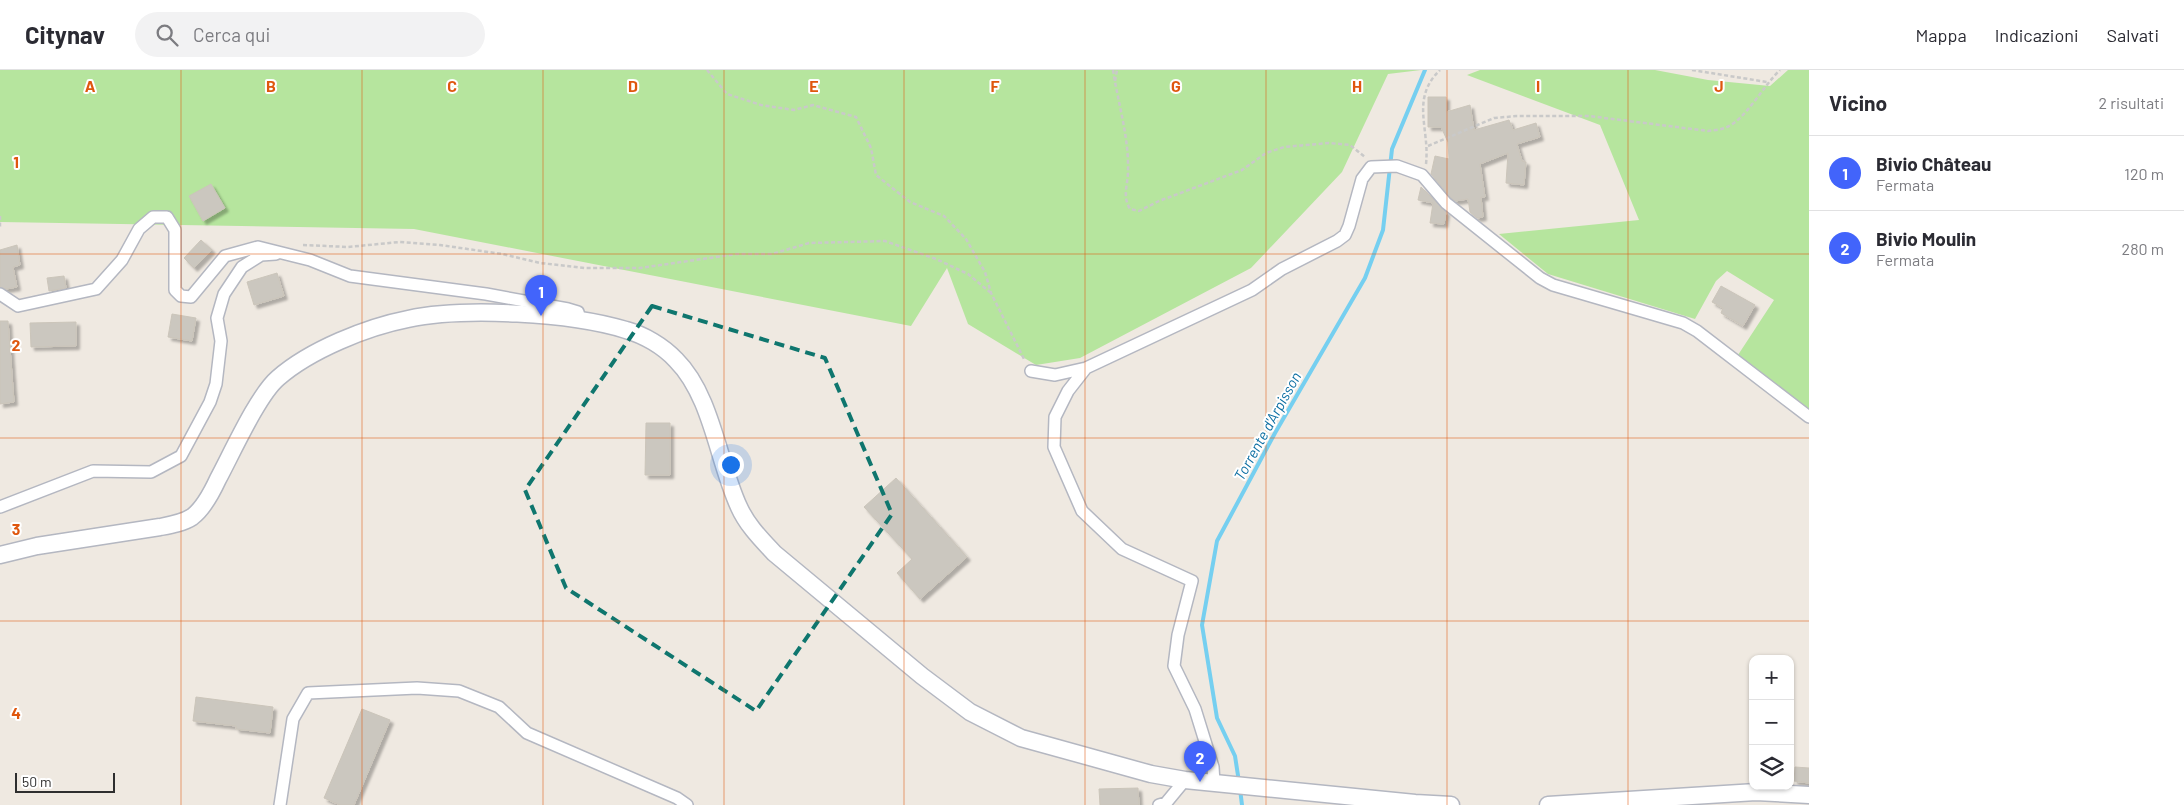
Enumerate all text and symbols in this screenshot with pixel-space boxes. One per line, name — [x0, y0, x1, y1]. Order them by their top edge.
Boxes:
search box — [135, 12, 485, 57]
text: Citynav — [25, 20, 105, 49]
icon: search — [153, 21, 181, 49]
text: Cerca qui — [193, 23, 270, 46]
text: Mappa — [1916, 24, 1967, 46]
text: Indicazioni — [1995, 24, 2079, 46]
text: Salvati — [2107, 24, 2159, 46]
text: A — [85, 76, 96, 95]
text: B — [266, 76, 276, 95]
text: C — [447, 76, 457, 95]
text: D — [628, 76, 638, 95]
text: E — [809, 76, 819, 95]
text: F — [991, 76, 1000, 95]
text: G — [1171, 76, 1181, 95]
text: H — [1352, 76, 1362, 95]
text: I — [1536, 76, 1540, 95]
text: J — [1714, 76, 1724, 95]
text: Vicino — [1829, 90, 1887, 115]
text: 2 risultati — [2099, 93, 2164, 112]
text: 1 — [13, 152, 19, 171]
text: Bivio Château — [1876, 152, 1991, 175]
text: 1 — [1842, 164, 1848, 183]
text: 120 m — [2124, 164, 2164, 183]
text: Fermata — [1876, 175, 1934, 194]
text: Bivio Moulin — [1876, 227, 1976, 250]
text: 2 — [1841, 239, 1849, 258]
text: 280 m — [2122, 239, 2164, 258]
text: Fermata — [1876, 250, 1934, 269]
pin: 1 — [525, 275, 557, 316]
text: 2 — [12, 335, 21, 354]
water label: Torrente d'Arpisson — [1230, 368, 1304, 483]
your location — [718, 452, 744, 478]
text: 3 — [12, 519, 20, 538]
map controls — [1749, 655, 1794, 790]
button: + — [1749, 655, 1794, 700]
button: − — [1749, 700, 1794, 745]
text: 4 — [11, 703, 21, 722]
pin: 2 — [1184, 741, 1216, 782]
button: layers — [1749, 745, 1794, 790]
scale bar — [15, 770, 115, 793]
text: 50 m — [22, 773, 51, 790]

